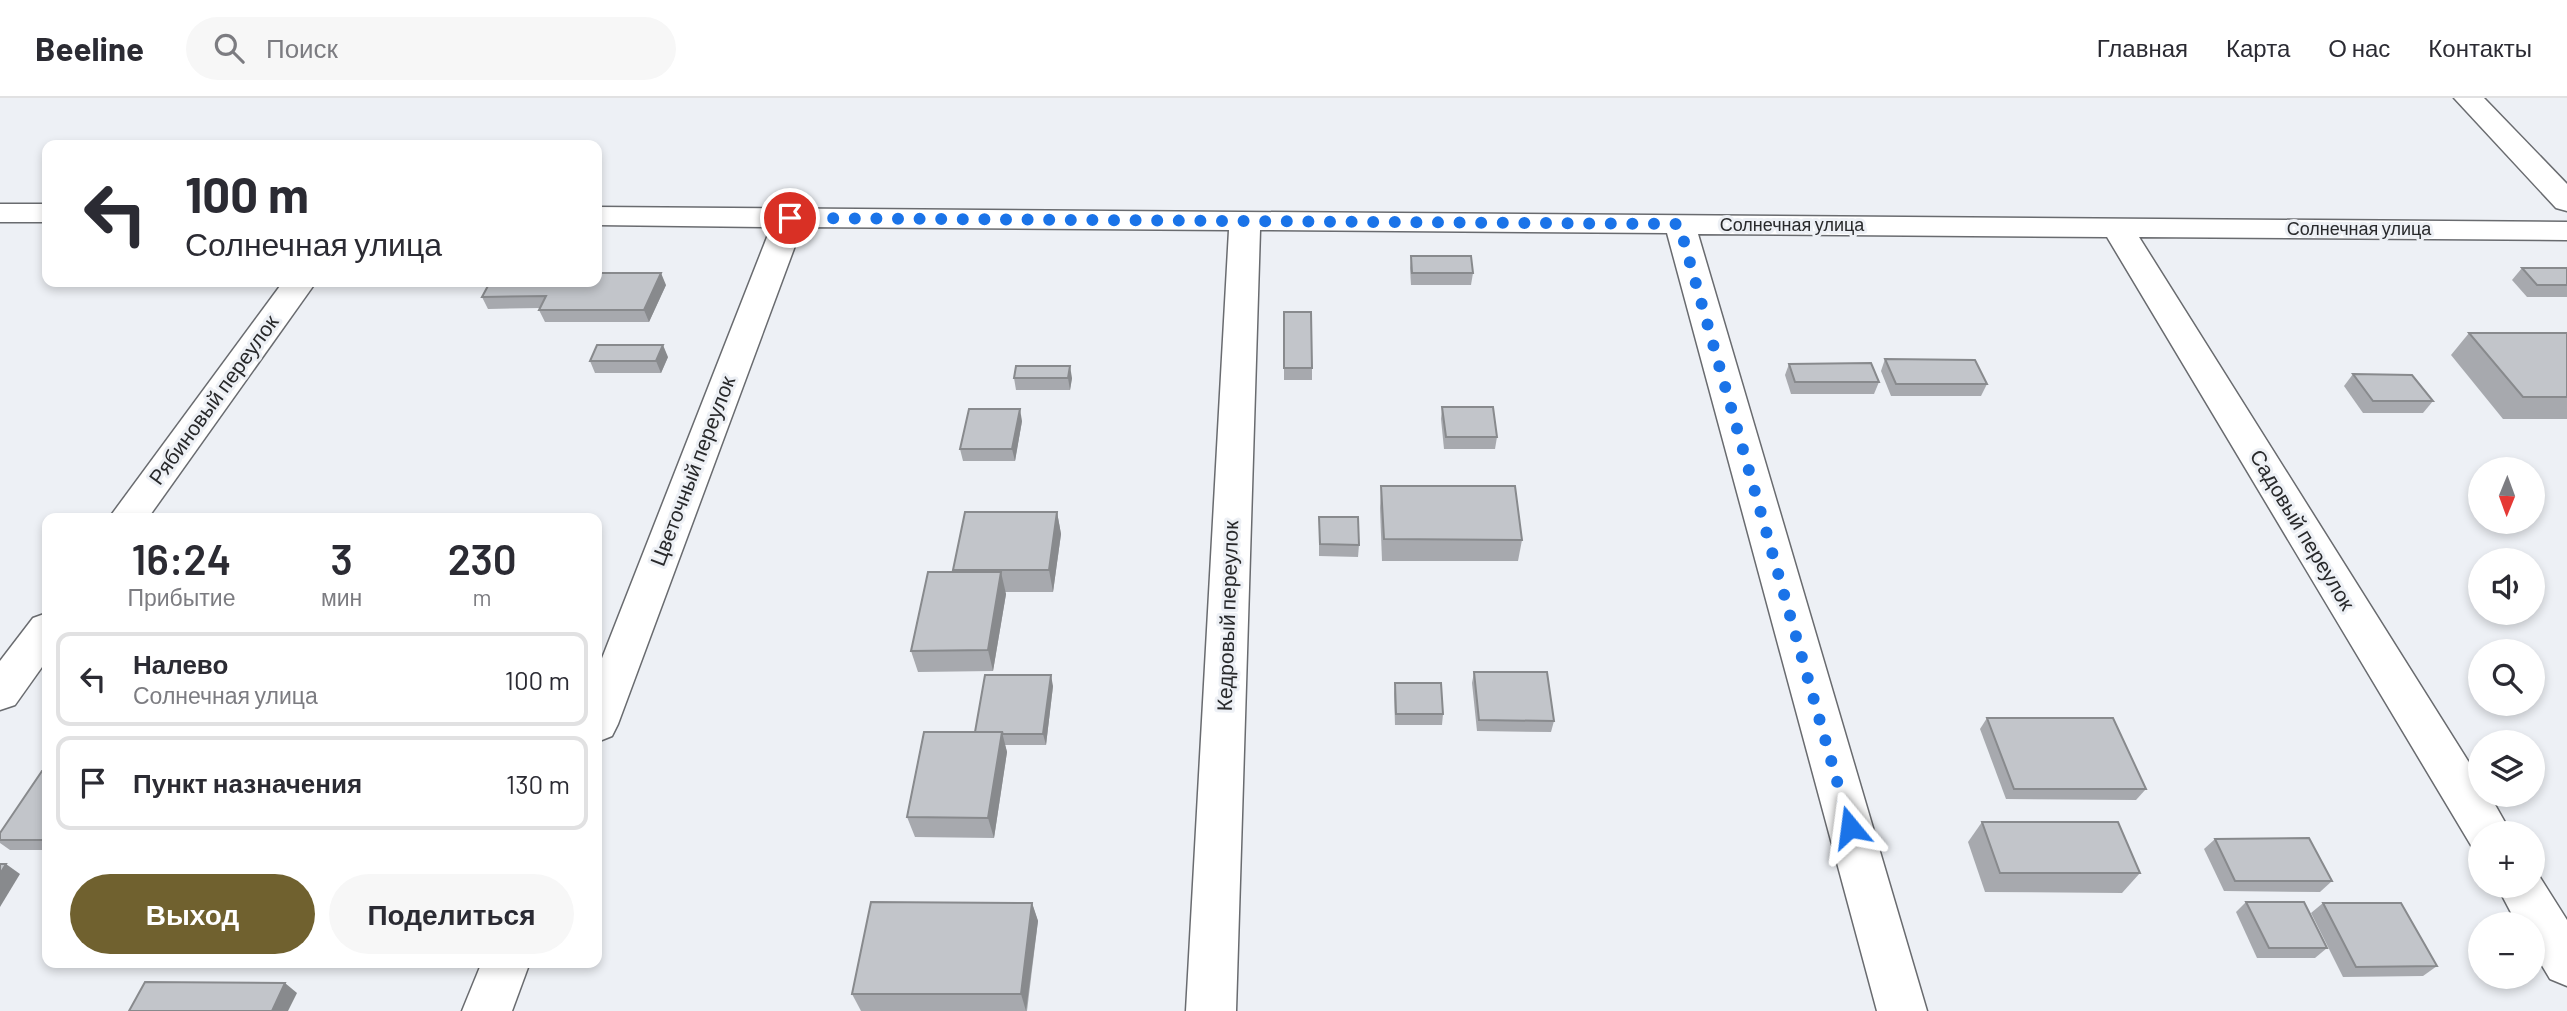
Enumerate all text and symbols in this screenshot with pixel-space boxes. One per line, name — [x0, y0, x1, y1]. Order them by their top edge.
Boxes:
search box — [186, 17, 676, 80]
text: Beeline — [35, 28, 144, 68]
icon: search — [210, 29, 248, 67]
text: Поиск — [266, 32, 338, 63]
text: Главная — [2097, 33, 2188, 62]
text: Карта — [2226, 33, 2290, 62]
text: О нас — [2328, 33, 2390, 62]
text: Контакты — [2428, 33, 2532, 62]
text: 100 m — [185, 164, 309, 223]
icon: left — [70, 168, 161, 259]
pin — [760, 188, 820, 248]
icon: arrive — [771, 199, 809, 237]
street label: Солнечная улица — [1720, 213, 1865, 235]
street label: Солнечная улица — [2287, 217, 2432, 239]
text: Солнечная улица — [185, 224, 442, 262]
street label: Рябиновый переулок — [143, 309, 283, 489]
street label: Цветочный переулок — [644, 371, 740, 569]
street label: Садовый переулок — [2246, 444, 2361, 615]
north arrow — [2468, 457, 2544, 534]
map controls — [2468, 457, 2545, 989]
street label: Кедровый переулок — [1211, 519, 1242, 712]
text: 16:24 — [132, 533, 231, 583]
text: 3 — [330, 533, 353, 583]
text: 230 — [448, 533, 517, 583]
button: sound — [2468, 548, 2545, 625]
text: Прибытие — [127, 583, 235, 611]
text: мин — [321, 583, 362, 611]
text: m — [473, 583, 492, 611]
button: search — [2468, 639, 2545, 716]
text: Налево — [133, 648, 228, 679]
icon: left — [74, 660, 112, 698]
text: 100 m — [505, 664, 570, 695]
text: Солнечная улица — [133, 681, 318, 709]
button: layers — [2468, 730, 2545, 807]
icon: arrive — [74, 764, 112, 802]
text: Пункт назначения — [133, 767, 362, 798]
text: 130 m — [506, 768, 570, 799]
position arrow — [1813, 790, 1887, 864]
button: + — [2468, 821, 2545, 898]
button: Выход — [70, 874, 315, 954]
button: Поделиться — [329, 874, 574, 954]
button: − — [2468, 912, 2545, 989]

